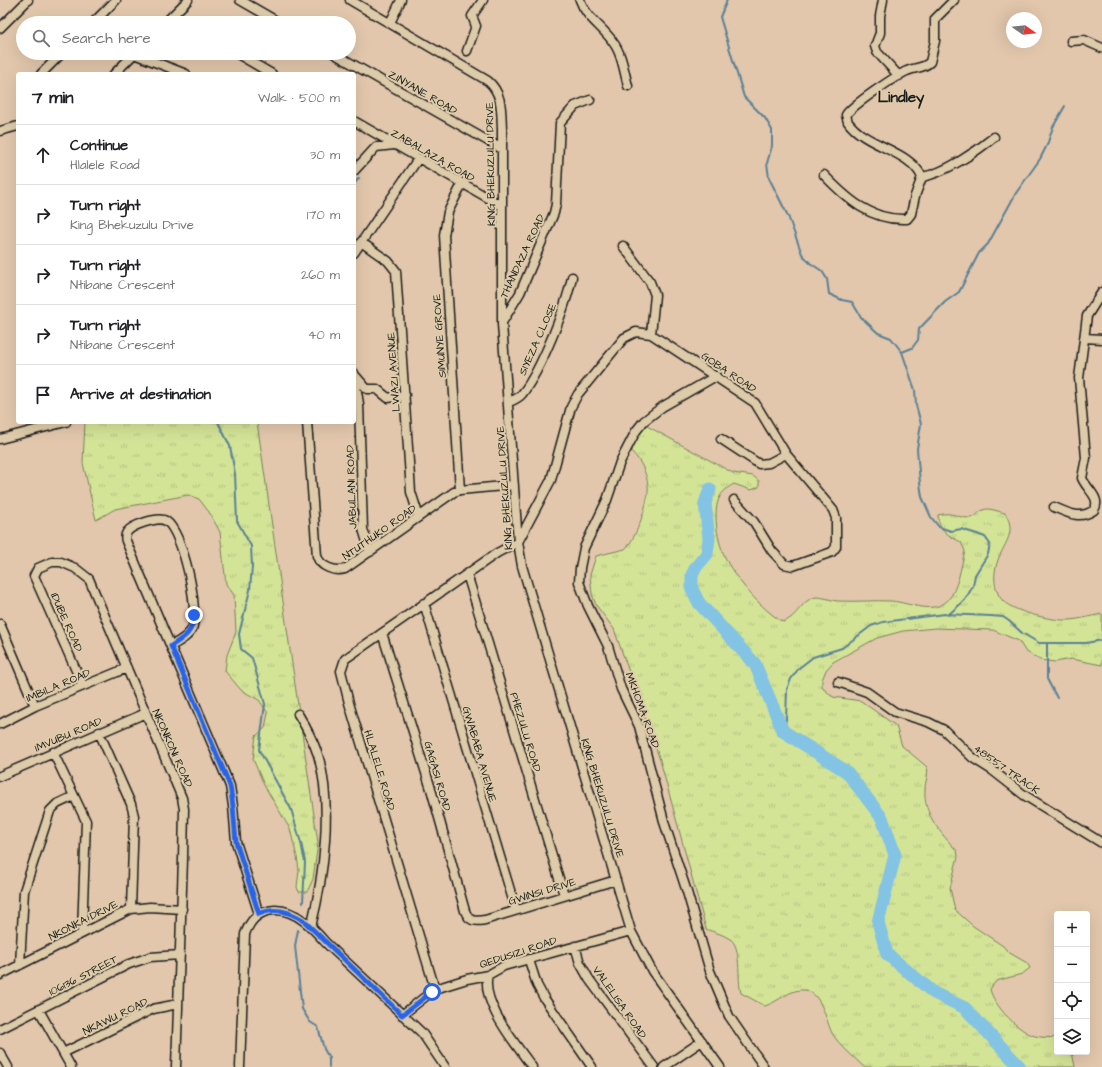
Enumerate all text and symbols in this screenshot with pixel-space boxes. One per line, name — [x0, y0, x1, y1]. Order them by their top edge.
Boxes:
north arrow — [1006, 12, 1042, 48]
search box — [16, 16, 356, 60]
icon: search — [30, 27, 52, 49]
text: Search here — [62, 28, 151, 49]
street label: ZINYANE ROAD — [386, 67, 460, 118]
text: 7 min — [32, 86, 74, 110]
district label: Lindley — [878, 87, 925, 109]
text: Walk · 500 m — [258, 89, 340, 107]
street label: KING BHEKUZULU DRIVE — [482, 101, 499, 226]
street label: ZABALAZA ROAD — [388, 125, 477, 186]
text: Continue — [70, 135, 128, 156]
icon: ahead — [32, 144, 54, 166]
text: 30 m — [310, 146, 340, 164]
text: Hlalele Road — [70, 156, 140, 174]
text: Turn right — [70, 195, 141, 216]
icon: right — [32, 204, 54, 226]
text: 170 m — [307, 206, 340, 224]
street label: THANDAZA ROAD — [496, 212, 549, 301]
text: King Bhekuzulu Drive — [70, 216, 194, 234]
text: Turn right — [70, 255, 141, 276]
icon: right — [32, 264, 54, 286]
text: 260 m — [301, 266, 340, 284]
text: Ntibane Crescent — [70, 276, 175, 294]
street label: SIMUNYE GROVE — [429, 293, 450, 378]
street label: SIYEZA CLOSE — [515, 300, 560, 378]
text: Turn right — [70, 315, 141, 336]
icon: right — [32, 324, 54, 346]
text: 40 m — [308, 326, 340, 344]
street label: LWAZI AVENUE — [383, 331, 404, 412]
text: Ntibane Crescent — [70, 336, 175, 354]
street label: GOBA ROAD — [698, 348, 759, 396]
icon: arrive — [32, 384, 54, 406]
text: Arrive at destination — [70, 384, 211, 405]
street label: KING BHEKUZULU DRIVE — [493, 425, 516, 550]
street label: JABULANI ROAD — [343, 445, 360, 529]
street label: NTUTHUKO ROAD — [339, 501, 419, 564]
street label: IDUBE ROAD — [47, 590, 86, 654]
route end — [185, 606, 203, 624]
street label: IMBILA ROAD — [24, 665, 93, 706]
street label: MKHOMA ROAD — [622, 670, 663, 750]
street label: PHEZULU ROAD — [506, 690, 545, 774]
street label: GWABABA AVENUE — [459, 704, 501, 804]
street label: NKONKONI ROAD — [149, 707, 197, 790]
street label: IMVUBU ROAD — [32, 714, 104, 755]
street label: HLALELE ROAD — [360, 728, 399, 812]
street label: KING BHEKUZULU DRIVE — [577, 737, 628, 860]
street label: GAGASI ROAD — [420, 740, 455, 813]
street label: 48557 TRACK — [971, 741, 1043, 798]
street label: GWINSI DRIVE — [507, 874, 578, 909]
street label: NKONKA DRIVE — [46, 896, 121, 944]
map controls — [1054, 911, 1090, 1055]
button: + — [1054, 911, 1090, 947]
street label: QEDUSIZI ROAD — [478, 933, 559, 972]
button: − — [1054, 947, 1090, 983]
street label: 106136 STREET — [46, 952, 120, 999]
street label: VALELISA ROAD — [589, 963, 650, 1042]
route start — [423, 983, 441, 1001]
button: locate — [1054, 983, 1090, 1019]
street label: NKAWU ROAD — [80, 994, 150, 1039]
button: layers — [1054, 1019, 1090, 1055]

